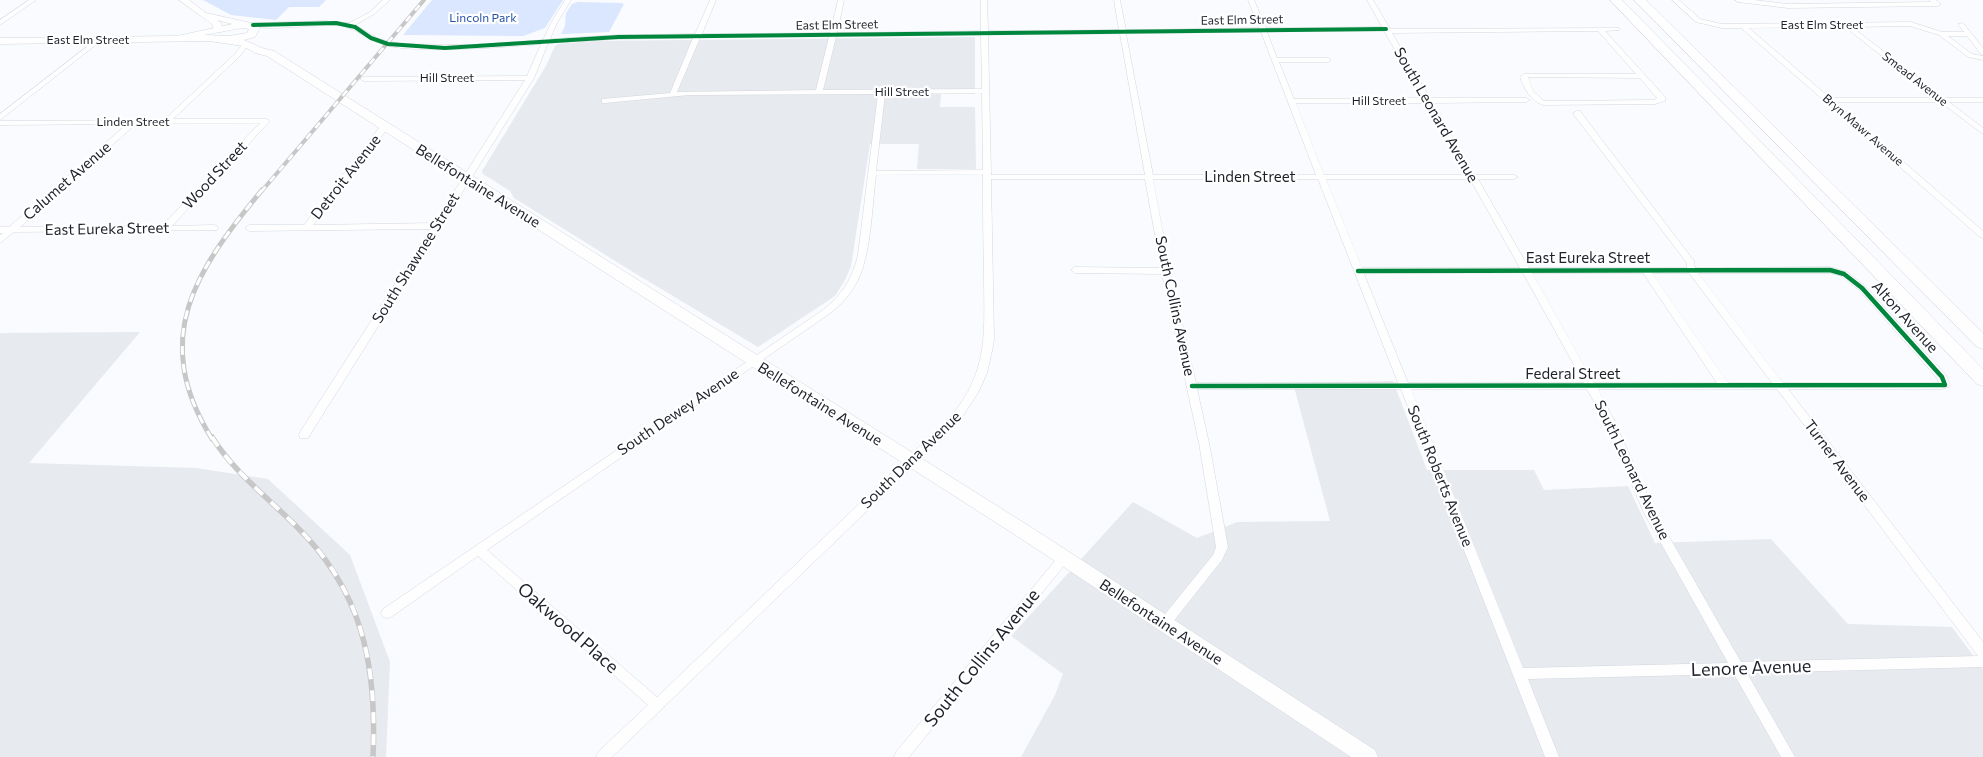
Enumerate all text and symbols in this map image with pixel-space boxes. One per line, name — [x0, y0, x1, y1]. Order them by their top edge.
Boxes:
park label: Lincoln Park — [449, 11, 517, 25]
street label: East Elm Street — [1200, 12, 1284, 28]
street label: East Elm Street — [795, 17, 879, 33]
street label: East Elm Street — [1781, 18, 1863, 32]
street label: East Elm Street — [47, 33, 129, 47]
street label: South Leonard Avenue — [1390, 44, 1482, 186]
street label: Smead Avenue — [1879, 49, 1951, 109]
street label: Hill Street — [420, 71, 474, 85]
street label: Hill Street — [875, 85, 929, 99]
street label: Bryn Mawr Avenue — [1820, 91, 1906, 169]
street label: Hill Street — [1352, 94, 1406, 108]
street label: Linden Street — [96, 115, 170, 129]
street label: Detroit Avenue — [307, 131, 385, 223]
street label: Wood Street — [179, 137, 251, 213]
street label: Calumet Avenue — [20, 138, 114, 224]
street label: Bellefontaine Avenue — [412, 140, 544, 232]
street label: Linden Street — [1204, 168, 1296, 186]
street label: South Shawnee Street — [368, 189, 464, 327]
street label: East Eureka Street — [44, 219, 170, 239]
street label: South Collins Avenue — [1151, 234, 1199, 378]
street label: East Eureka Street — [1526, 249, 1650, 267]
street label: Alton Avenue — [1868, 277, 1942, 357]
street label: Bellefontaine Avenue — [754, 358, 886, 450]
street label: South Dewey Avenue — [614, 365, 742, 459]
street label: Federal Street — [1525, 365, 1621, 383]
street label: South Leonard Avenue — [1590, 397, 1674, 543]
street label: South Roberts Avenue — [1403, 403, 1477, 549]
street label: South Dana Avenue — [857, 408, 965, 512]
street label: Turner Avenue — [1800, 416, 1874, 506]
street label: Bellefontaine Avenue — [1096, 575, 1226, 669]
street label: Oakwood Place — [513, 578, 623, 678]
street label: South Collins Avenue — [920, 585, 1044, 731]
street label: Lenore Avenue — [1690, 655, 1812, 681]

